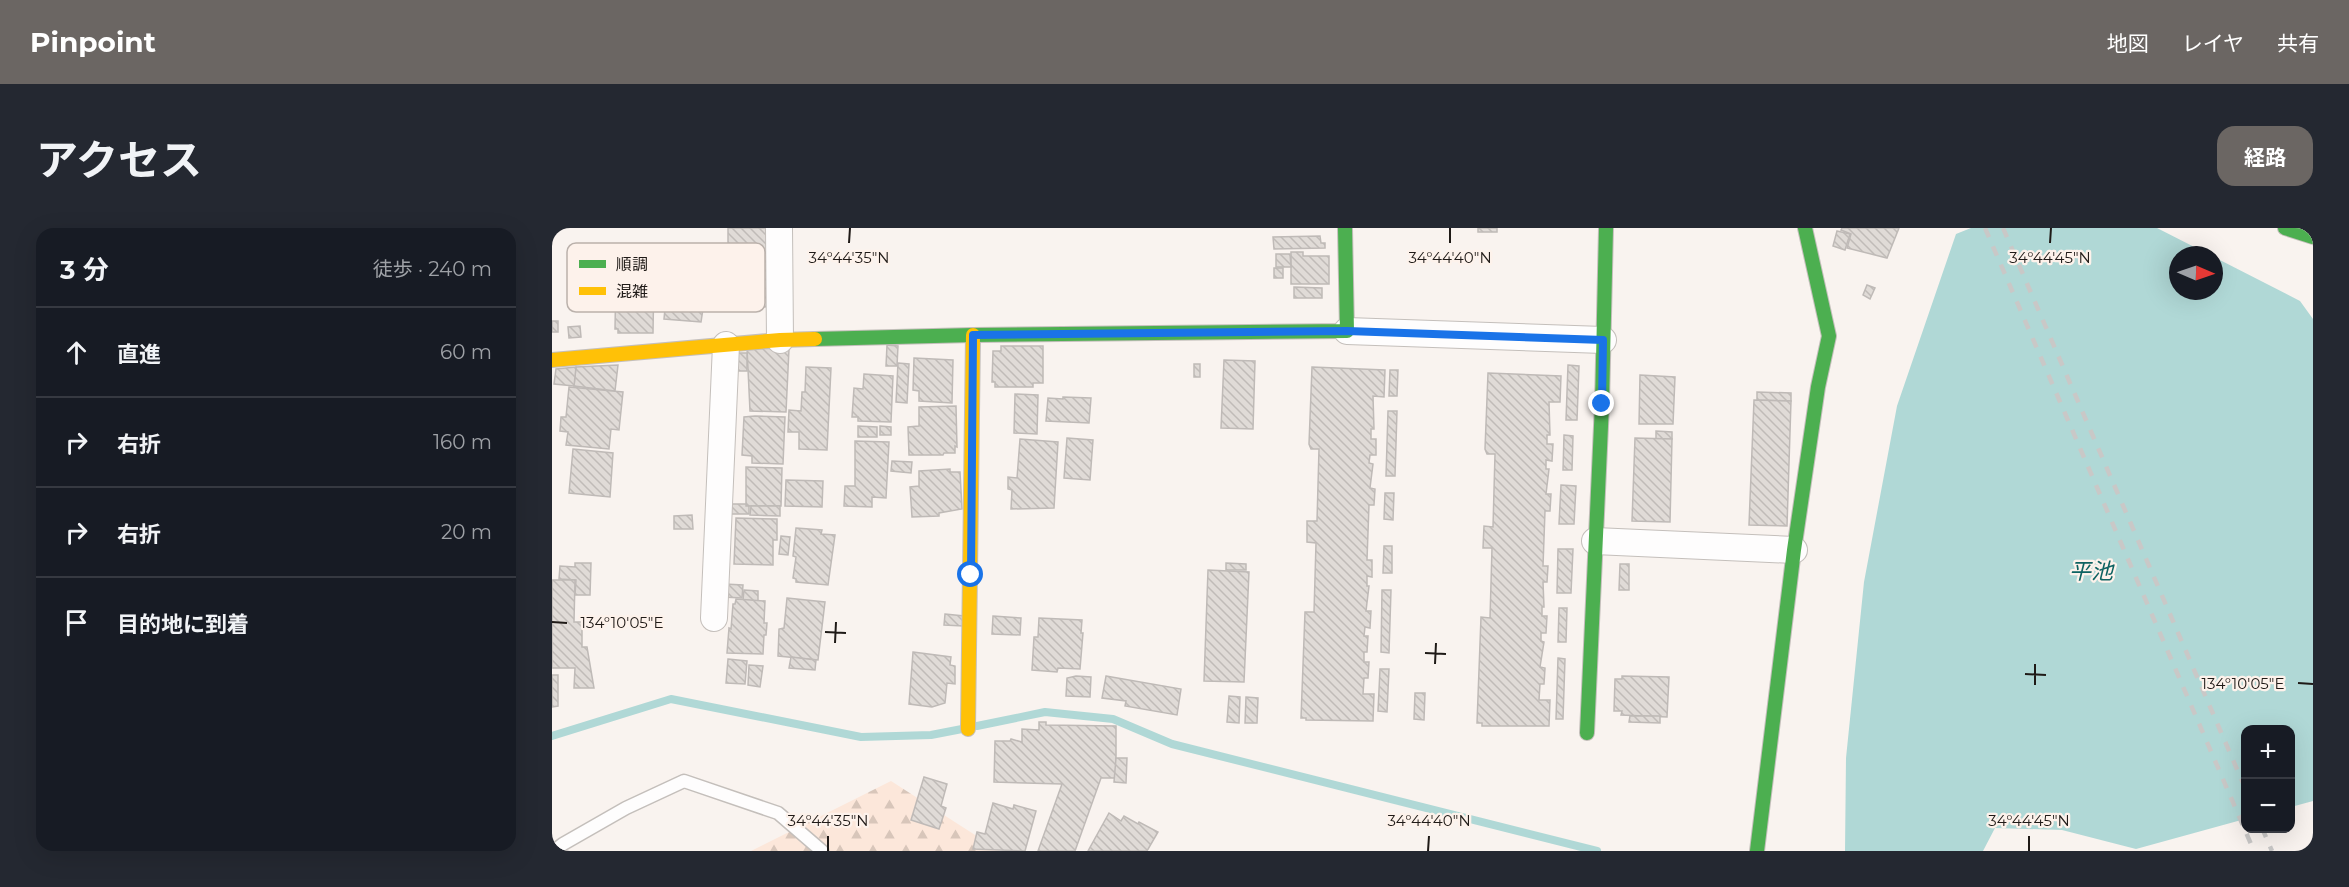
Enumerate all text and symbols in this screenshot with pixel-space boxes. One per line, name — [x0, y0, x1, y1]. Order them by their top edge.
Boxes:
text: Pinpoint — [30, 25, 156, 59]
text: 地図 — [2107, 31, 2149, 56]
text: レイヤ — [2182, 31, 2244, 56]
text: 共有 — [2277, 31, 2319, 56]
button: 経路 — [2217, 126, 2313, 186]
text: アクセス — [36, 134, 202, 186]
legend — [567, 243, 765, 312]
north arrow — [2169, 246, 2223, 300]
text: 34°44'35"N — [809, 248, 889, 267]
text: 34°44'40"N — [1408, 248, 1492, 267]
text: 34°44'45"N — [2009, 248, 2091, 267]
text: 3 分 — [60, 254, 109, 286]
text: 順調 — [616, 255, 648, 274]
text: 徒歩 · 240 m — [373, 257, 492, 281]
text: 混雑 — [616, 282, 648, 301]
icon: ahead — [60, 336, 93, 369]
text: 60 m — [440, 340, 492, 364]
text: 直進 — [117, 341, 161, 368]
route end — [1588, 390, 1614, 416]
icon: right — [60, 426, 93, 459]
text: 160 m — [433, 430, 492, 454]
text: 右折 — [117, 431, 161, 458]
icon: right — [60, 516, 93, 549]
text: 20 m — [441, 520, 492, 544]
text: 右折 — [117, 521, 161, 548]
water label: 平池 — [2069, 558, 2115, 585]
route start — [957, 561, 983, 587]
icon: arrive — [60, 606, 93, 639]
text: 目的地に到着 — [117, 611, 249, 638]
text: 134°10'05"E — [581, 613, 663, 632]
text: 134°10'05"E — [2202, 674, 2284, 693]
map controls — [2241, 725, 2295, 833]
button: + — [2241, 725, 2295, 779]
button: − — [2241, 779, 2295, 833]
text: 34°44'35"N — [788, 811, 868, 830]
text: 34°44'40"N — [1387, 811, 1471, 830]
text: 34°44'45"N — [1988, 811, 2070, 830]

